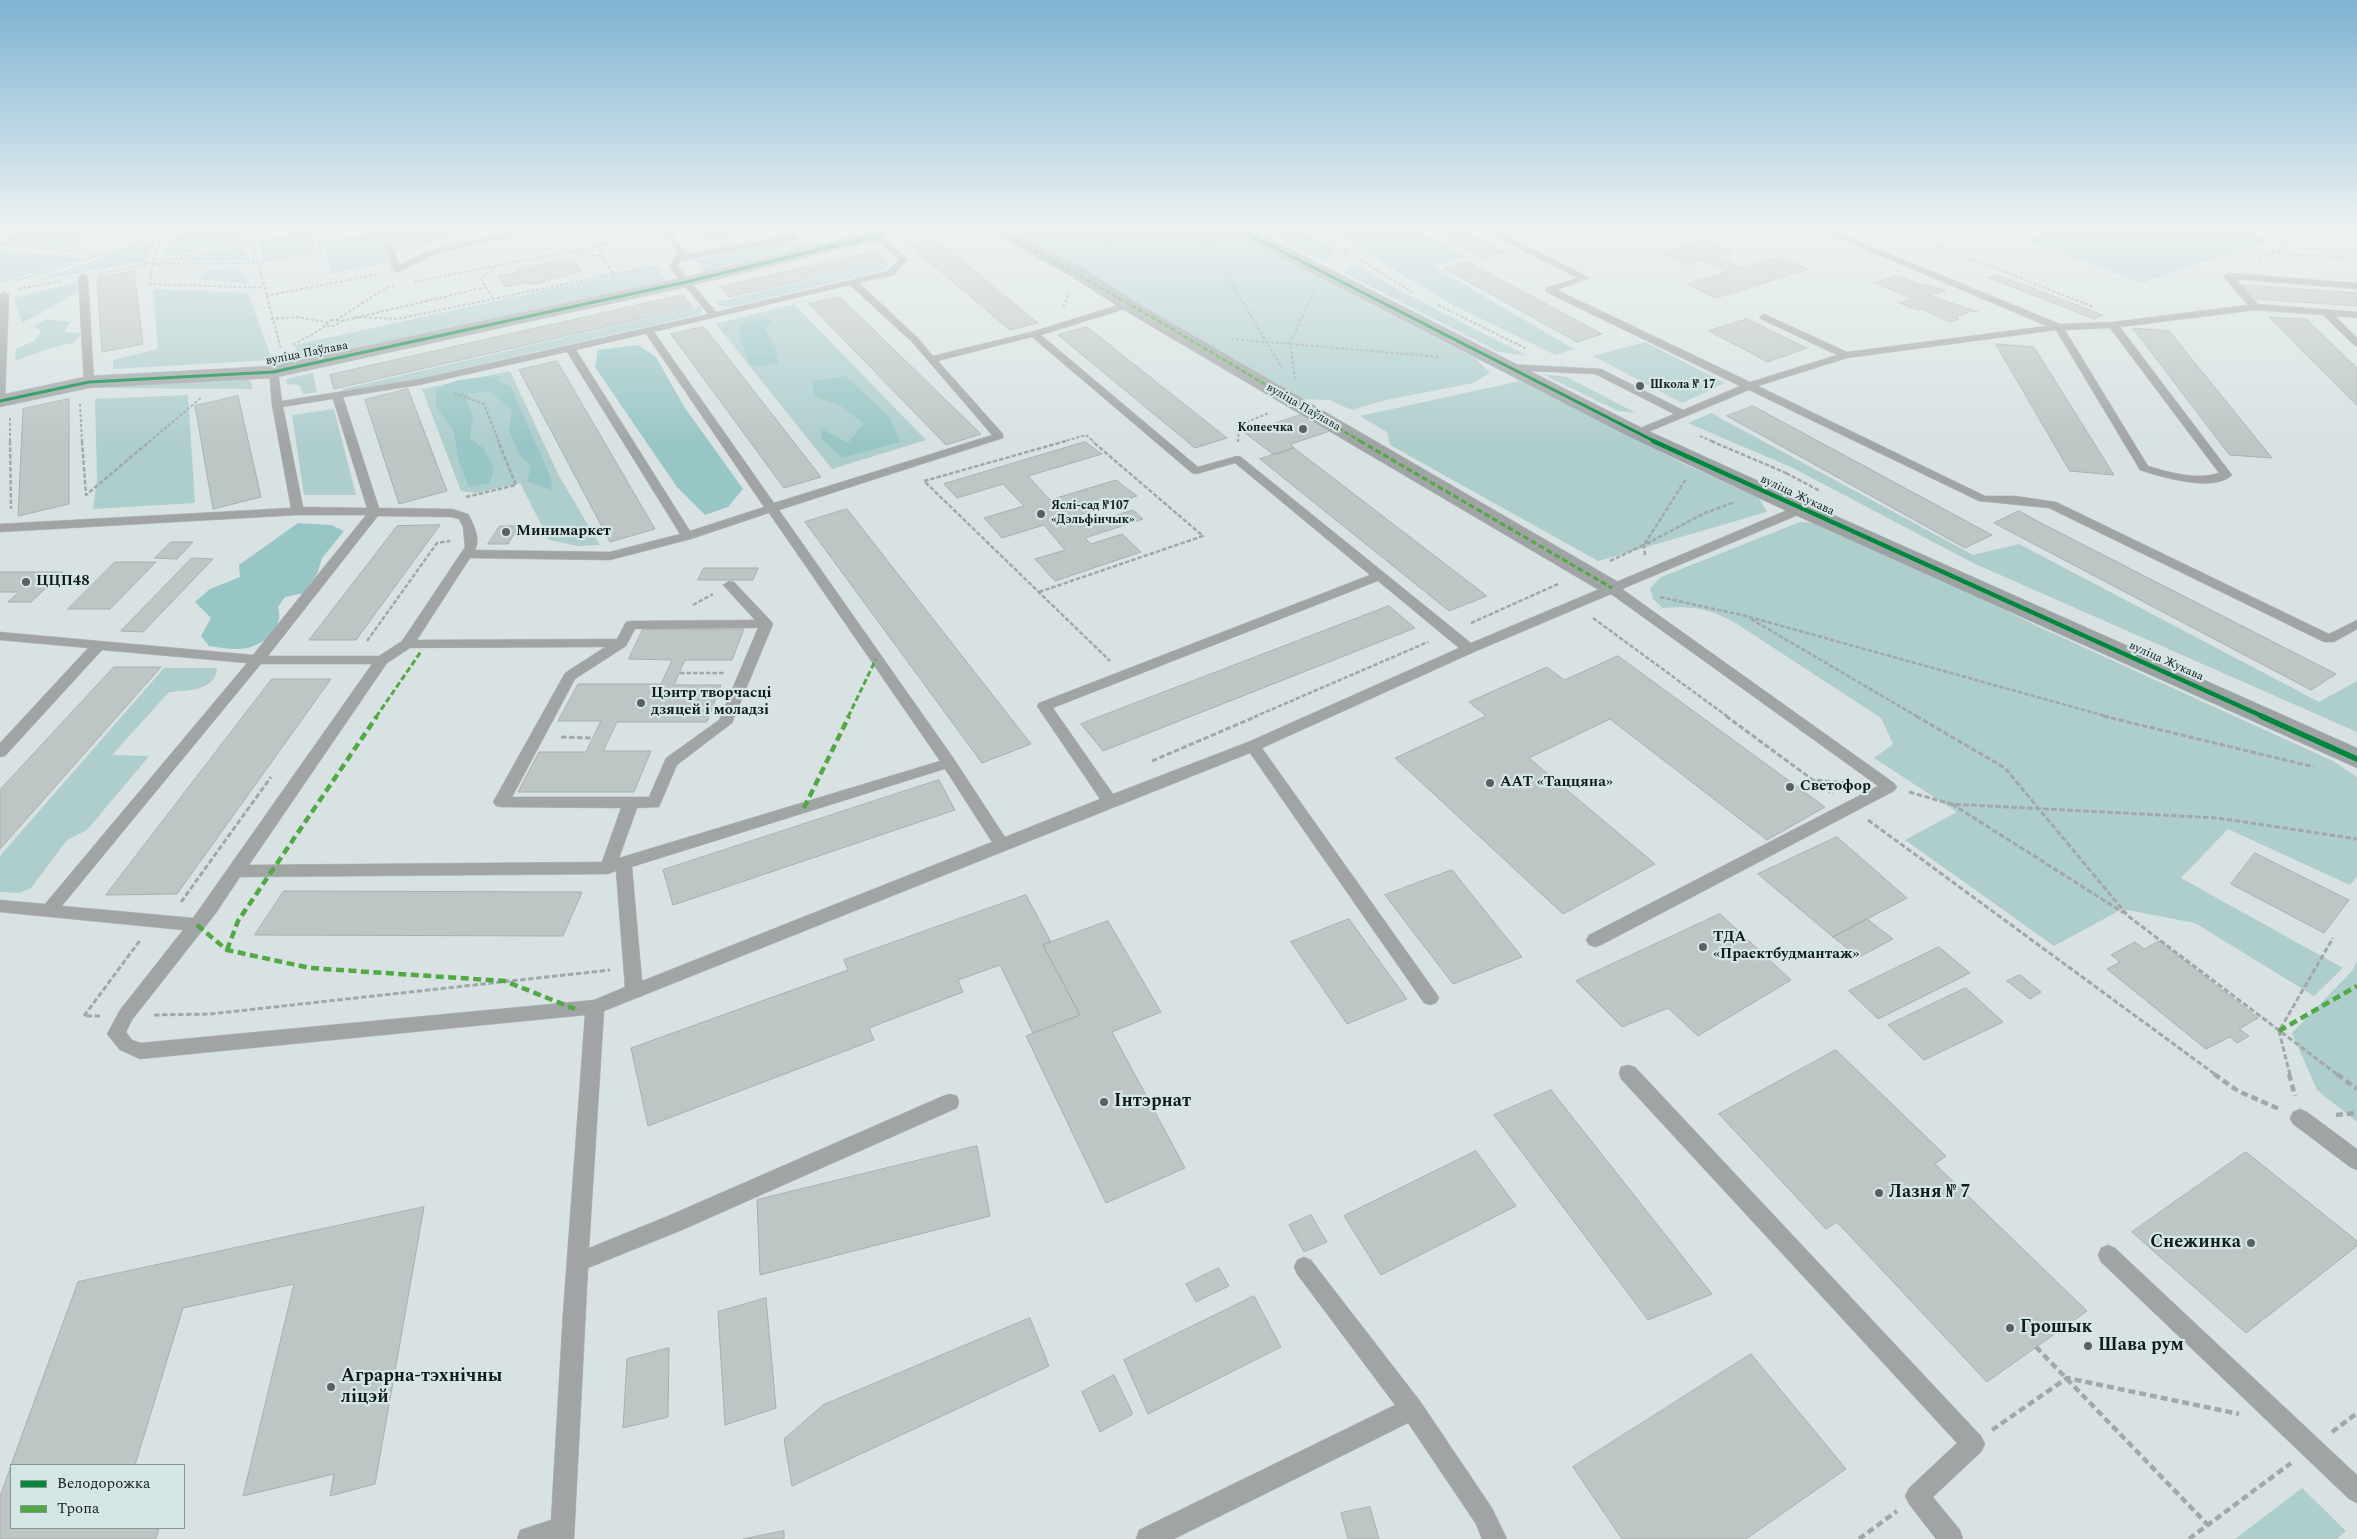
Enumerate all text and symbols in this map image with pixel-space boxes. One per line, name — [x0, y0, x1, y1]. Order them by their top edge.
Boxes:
street label: вуліца Паўлава — [265, 339, 349, 369]
place label: Школа № 17 — [1650, 379, 1716, 393]
marker: Школа № 17 — [1634, 380, 1646, 392]
street label: вуліца Паўлава — [1263, 381, 1343, 435]
place label: Копеечка — [1238, 422, 1293, 436]
marker: Копеечка — [1297, 423, 1309, 435]
street label: вуліца Жукава — [1758, 473, 1836, 519]
place label: Яслі-сад №107 «Дэльфінчык» — [1051, 500, 1135, 528]
marker: Яслі-сад №107 «Дэльфінчык» — [1035, 508, 1047, 520]
place label: Минимаркет — [516, 523, 611, 541]
marker: Минимаркет — [500, 526, 512, 538]
place label: ЦЦП48 — [36, 573, 90, 591]
marker: ЦЦП48 — [20, 576, 32, 588]
street label: вуліца Жукава — [2126, 639, 2206, 685]
place label: Цэнтр творчасці дзяцей і моладзі — [651, 685, 772, 720]
marker: Цэнтр творчасці дзяцей і моладзі — [635, 697, 647, 709]
place label: ААТ «Таццяна» — [1500, 774, 1613, 792]
marker: ААТ «Таццяна» — [1484, 777, 1496, 789]
place label: Светофор — [1800, 778, 1871, 796]
marker: Светофор — [1784, 781, 1796, 793]
place label: ТДА «Праектбудмантаж» — [1713, 929, 1860, 964]
marker: ТДА «Праектбудмантаж» — [1697, 941, 1709, 953]
place label: Інтэрнат — [1114, 1091, 1191, 1113]
marker: Інтэрнат — [1098, 1096, 1110, 1108]
place label: Лазня № 7 — [1889, 1182, 1971, 1204]
marker: Лазня № 7 — [1873, 1187, 1885, 1199]
place label: Снежинка — [2150, 1232, 2241, 1254]
marker: Снежинка — [2245, 1237, 2257, 1249]
place label: Грошык — [2020, 1317, 2092, 1339]
marker: Грошык — [2004, 1322, 2016, 1334]
place label: Шава рум — [2098, 1335, 2184, 1357]
marker: Шава рум — [2082, 1340, 2094, 1352]
place label: Аграрна-тэхнічны ліцэй — [341, 1366, 502, 1408]
marker: Аграрна-тэхнічны ліцэй — [325, 1381, 337, 1393]
legend — [10, 1464, 185, 1529]
text: Велодорожка — [57, 1472, 150, 1495]
text: Тропа — [57, 1497, 99, 1520]

